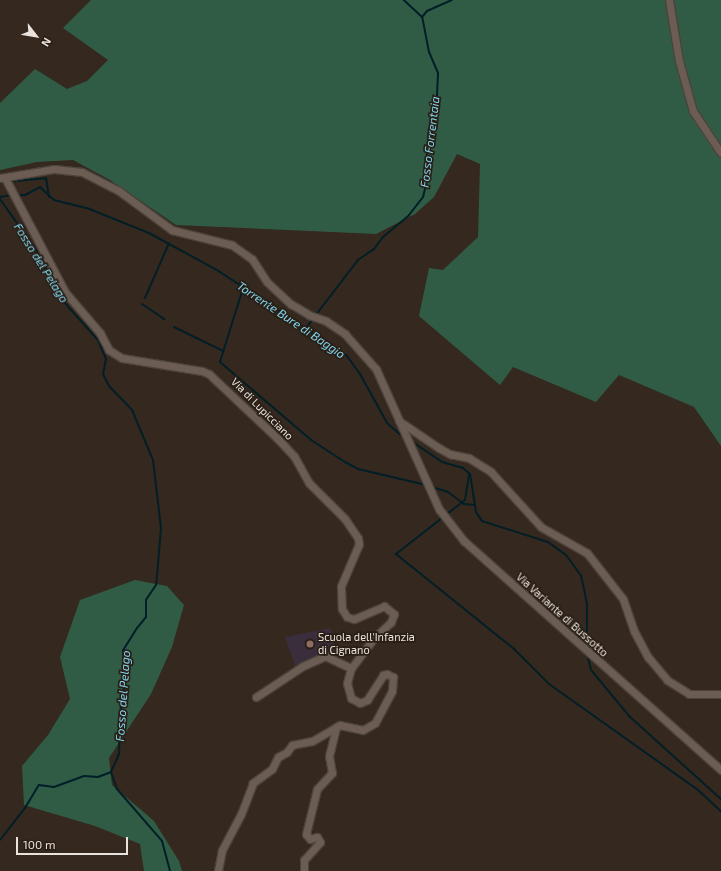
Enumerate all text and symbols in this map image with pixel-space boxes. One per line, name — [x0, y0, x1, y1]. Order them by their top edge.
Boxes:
north arrow — [16, 16, 56, 56]
text: N — [39, 36, 54, 49]
water label: Fosso Forrentaia — [417, 96, 443, 188]
water label: Fosso del Pelago — [11, 220, 71, 306]
water label: Torrente Bure di Baggio — [234, 278, 348, 362]
street label: Via di Lupicciano — [228, 375, 296, 443]
street label: Via Variante di Bussotto — [513, 570, 611, 660]
place label: Scuola dell'Infanzia di Cignano — [318, 631, 415, 657]
marker: Scuola dell'Infanzia di Cignano — [305, 639, 315, 649]
water label: Fosso del Pelago — [113, 650, 133, 742]
scale bar — [18, 829, 130, 855]
text: 100 m — [23, 837, 55, 851]

